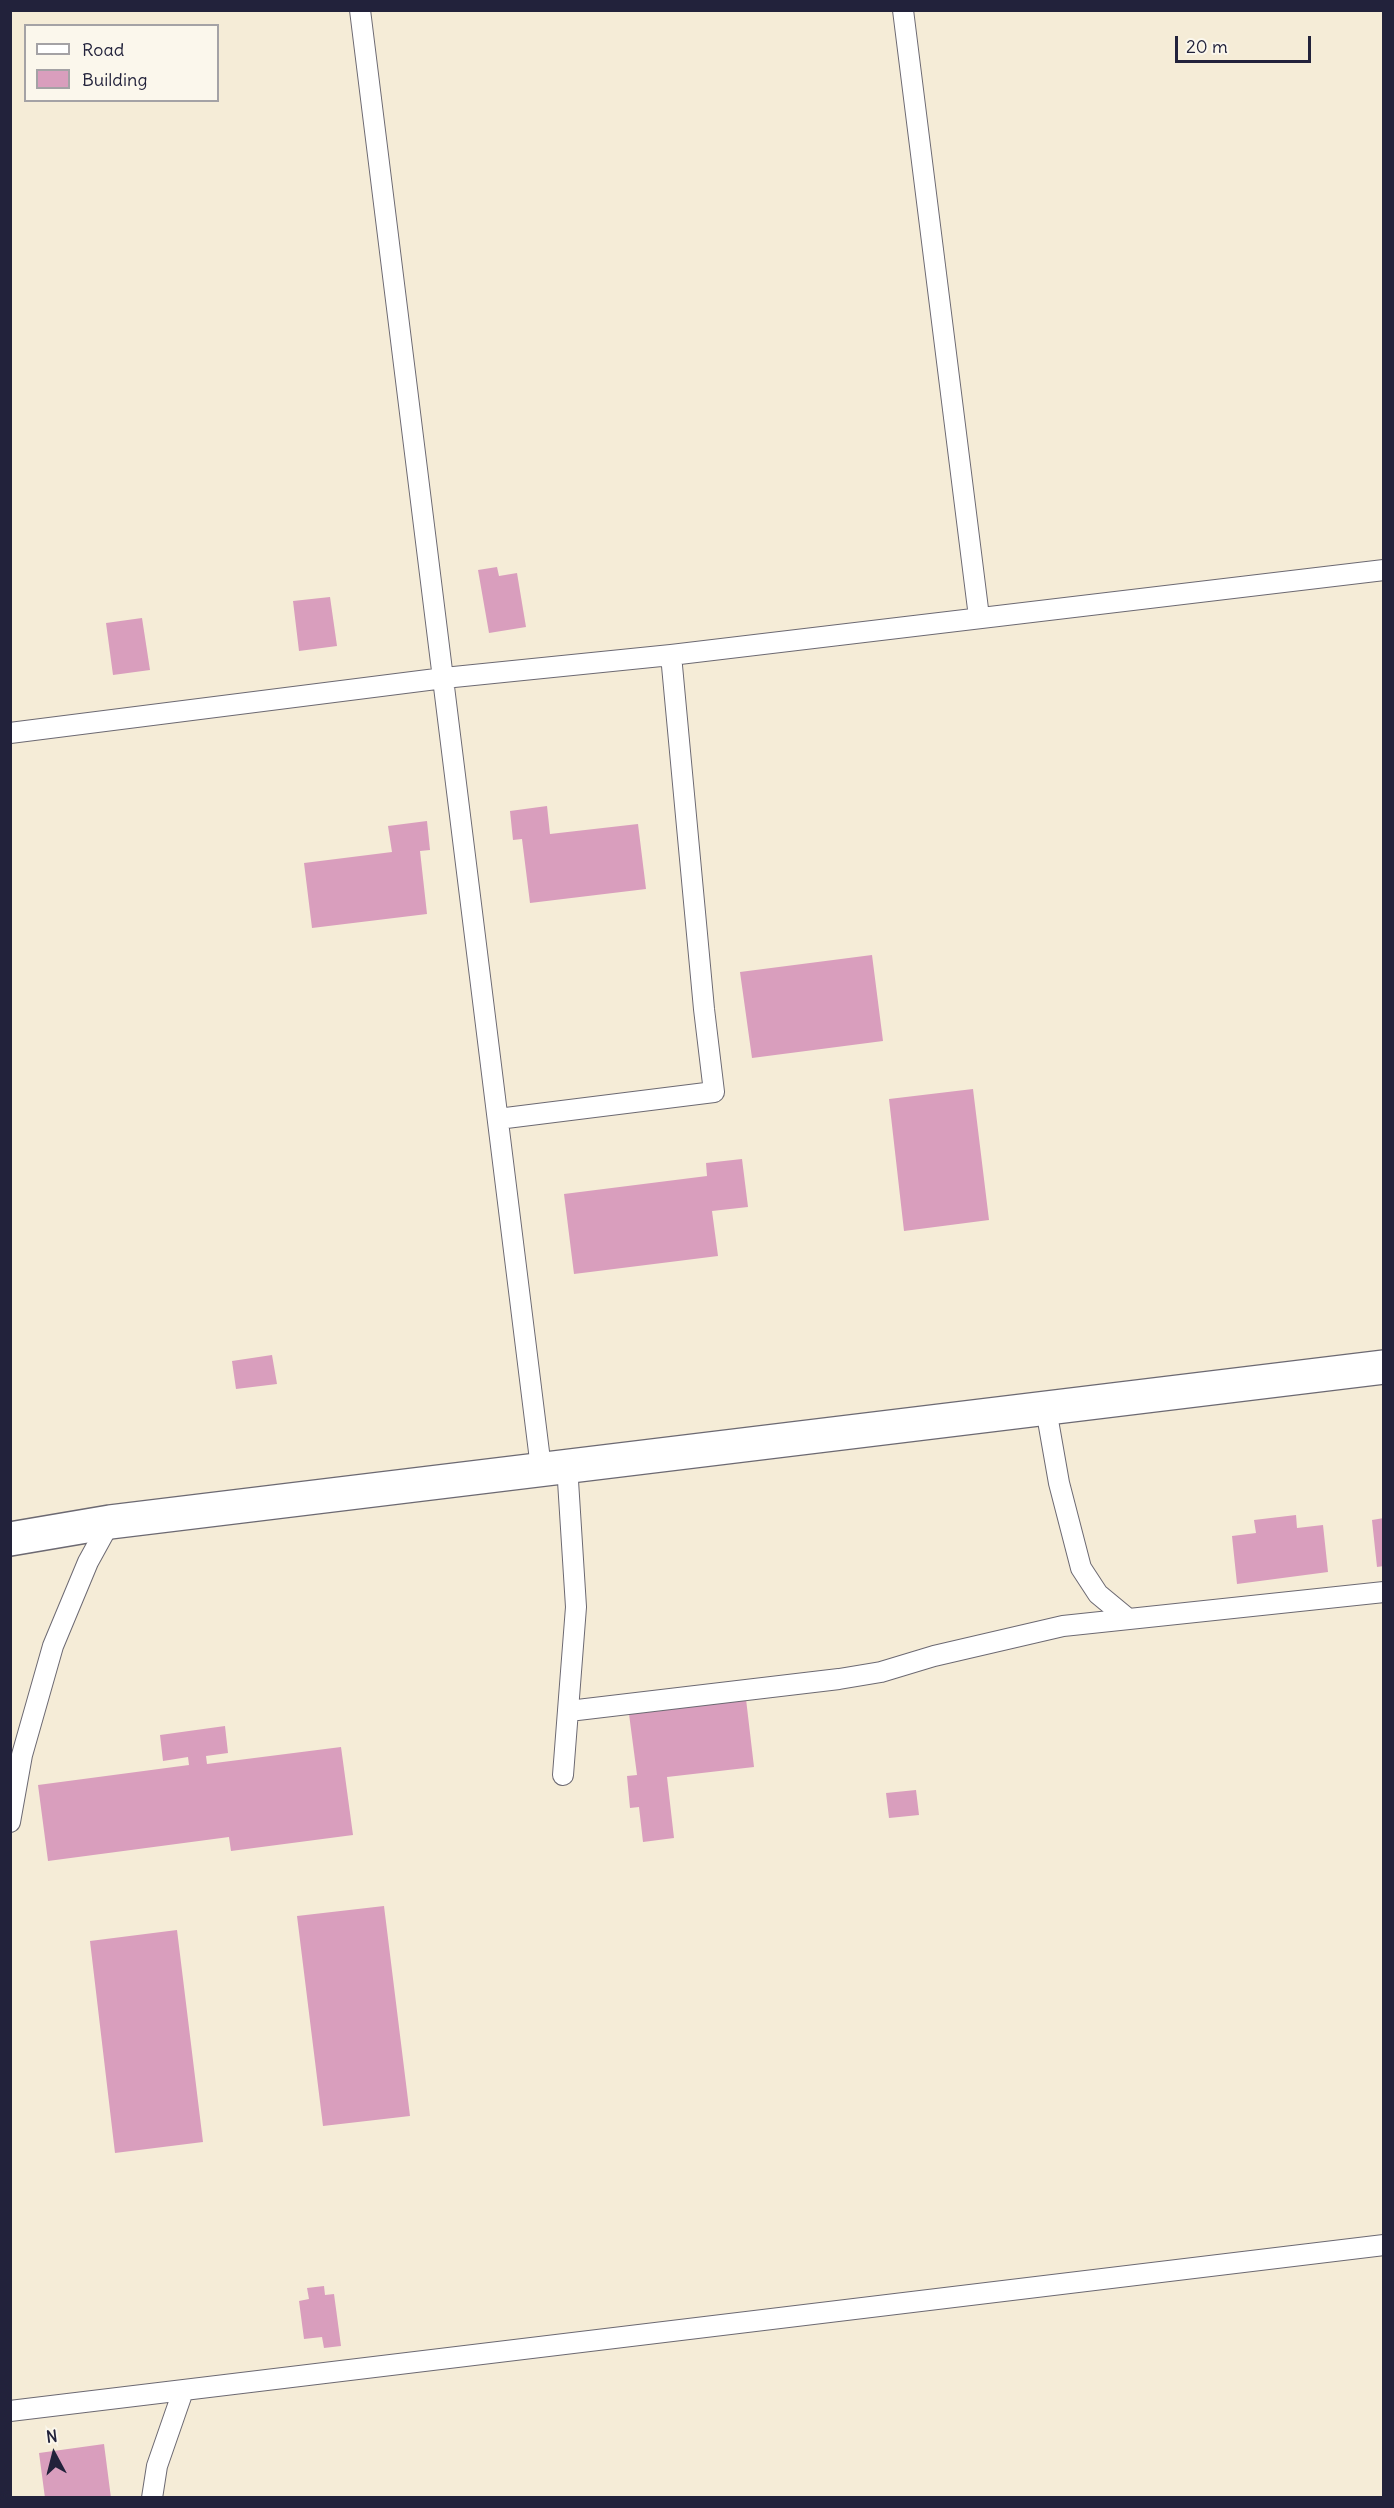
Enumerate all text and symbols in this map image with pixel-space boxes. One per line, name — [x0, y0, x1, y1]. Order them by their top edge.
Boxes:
legend — [24, 24, 219, 102]
scale bar — [1178, 24, 1314, 62]
text: 20 m — [1186, 35, 1228, 58]
text: Road — [82, 38, 124, 61]
text: Building — [82, 68, 147, 91]
north arrow — [24, 2424, 84, 2484]
text: N — [45, 2426, 59, 2447]

